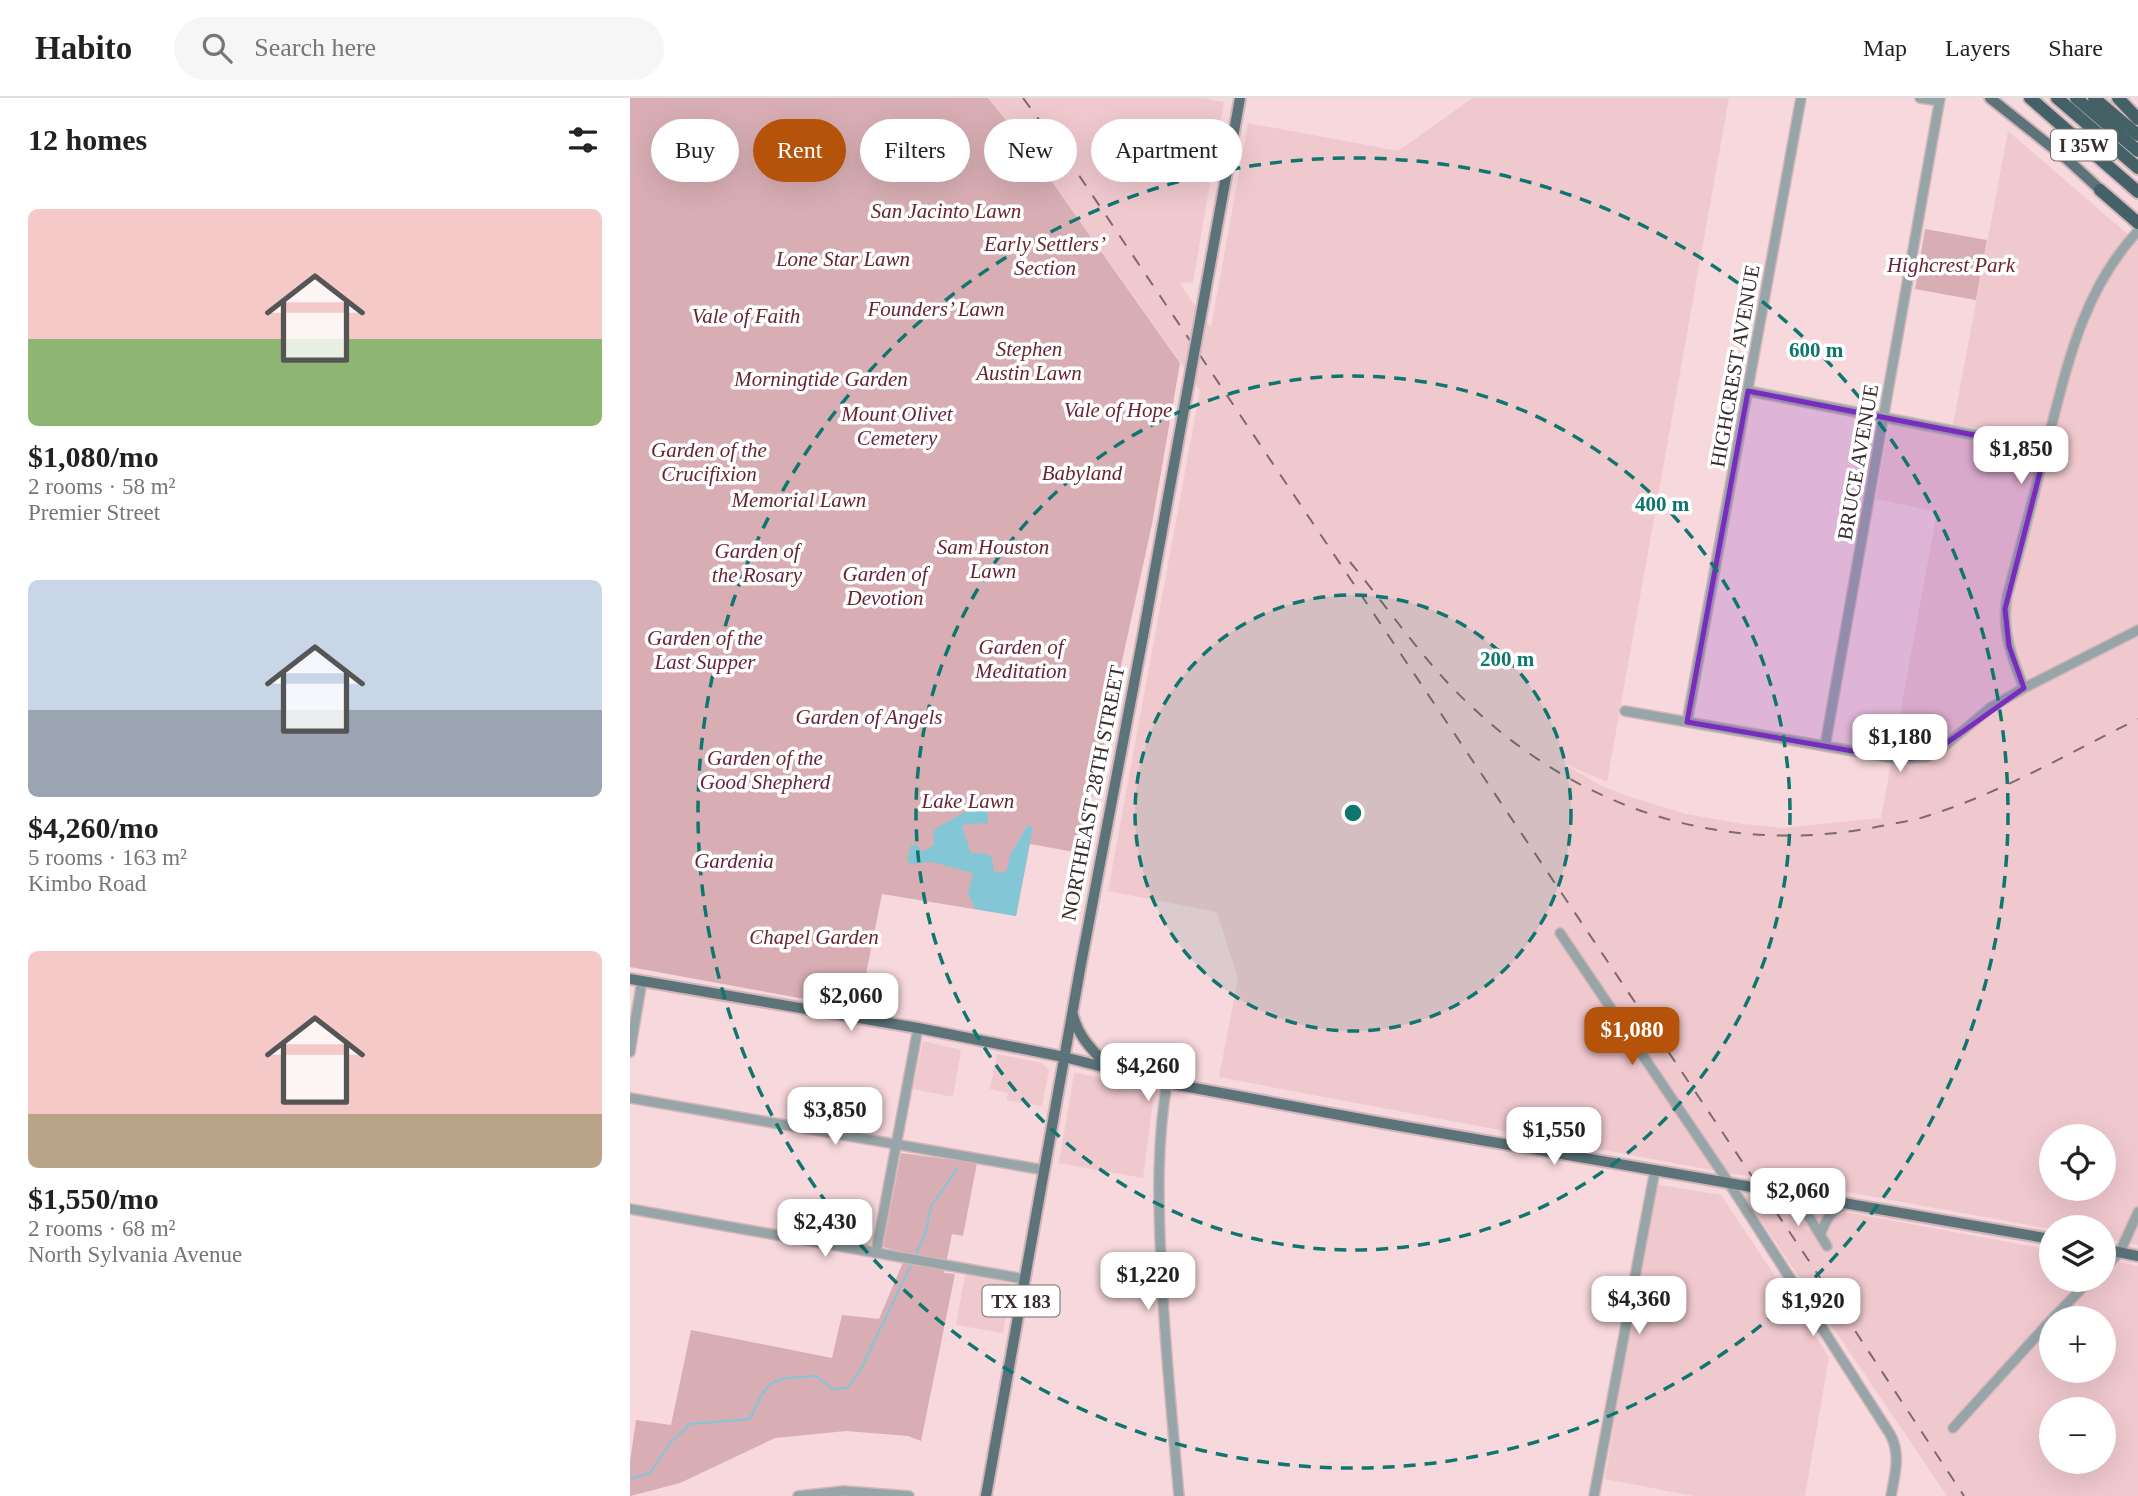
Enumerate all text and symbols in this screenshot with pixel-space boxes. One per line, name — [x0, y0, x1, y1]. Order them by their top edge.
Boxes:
search box — [174, 17, 664, 80]
icon: search — [198, 29, 236, 67]
text: Habito — [35, 30, 132, 66]
text: Search here — [254, 33, 376, 62]
text: Map — [1863, 35, 1907, 61]
text: Layers — [1945, 35, 2010, 61]
text: Share — [2048, 35, 2103, 61]
chip: Buy — [651, 119, 739, 182]
chip: Rent — [753, 119, 846, 182]
chip: Filters — [860, 119, 970, 182]
chip: New — [984, 119, 1077, 182]
chip: Apartment — [1091, 119, 1242, 182]
icon: filters — [564, 121, 602, 159]
text: 12 homes — [28, 123, 147, 156]
road number: I 35W — [2051, 130, 2117, 160]
park label: San Jacinto Lawn — [871, 199, 1021, 223]
park label: Early Settlers’ Section — [983, 232, 1106, 280]
park label: Lone Star Lawn — [775, 247, 910, 271]
park label: Highcrest Park — [1886, 253, 2016, 277]
icon: home — [252, 255, 378, 381]
street label: HIGHCREST AVENUE — [1705, 263, 1765, 469]
park label: Founders’ Lawn — [866, 297, 1005, 321]
park label: Vale of Faith — [692, 304, 800, 328]
park label: Stephen Austin Lawn — [974, 337, 1082, 385]
text: 600 m — [1789, 338, 1844, 362]
park label: Morningtide Garden — [733, 367, 908, 391]
street label: BRUCE AVENUE — [1832, 382, 1884, 542]
park label: Vale of Hope — [1064, 398, 1172, 422]
park label: Mount Olivet Cemetery — [840, 402, 954, 450]
pin: $1,850 — [1964, 426, 2078, 486]
text: $1,850 — [1989, 436, 2053, 461]
park label: Garden of the Crucifixion — [651, 438, 767, 486]
text: $1,080/mo — [28, 440, 159, 473]
park label: Babyland — [1042, 461, 1123, 485]
text: 2 rooms · 58 m² — [28, 474, 175, 499]
park label: Memorial Lawn — [731, 488, 866, 512]
text: 400 m — [1635, 492, 1690, 516]
text: Premier Street — [28, 500, 160, 525]
park label: Sam Houston Lawn — [937, 535, 1049, 583]
park label: Garden of the Rosary — [712, 539, 803, 587]
park label: Garden of Devotion — [843, 562, 931, 610]
icon: home — [252, 626, 378, 752]
park label: Garden of the Last Supper — [647, 626, 763, 674]
park label: Garden of Meditation — [974, 635, 1067, 683]
text: 200 m — [1480, 647, 1535, 671]
street label: NORTHEAST 28TH STREET — [1056, 663, 1130, 923]
park label: Garden of Angels — [796, 705, 943, 729]
pin: $1,180 — [1843, 714, 1957, 774]
text: $1,180 — [1868, 724, 1932, 749]
park label: Garden of the Good Shepherd — [700, 746, 831, 794]
park label: Lake Lawn — [921, 789, 1014, 813]
centre of rings — [1341, 801, 1365, 825]
text: $4,260/mo — [28, 811, 159, 844]
text: 5 rooms · 163 m² — [28, 845, 187, 870]
park label: Gardenia — [694, 849, 774, 873]
text: Kimbo Road — [28, 871, 146, 896]
park label: Chapel Garden — [749, 925, 879, 949]
pin: $2,060 — [794, 974, 908, 1033]
text: $2,060 — [819, 983, 883, 1008]
icon: home — [252, 997, 378, 1123]
pin: $1,080 — [1575, 1007, 1689, 1067]
text: $1,080 — [1600, 1017, 1664, 1042]
pin: $4,260 — [1091, 1044, 1205, 1103]
text: $4,260 — [1116, 1053, 1180, 1078]
pin: $3,850 — [778, 1088, 892, 1147]
text: $3,850 — [803, 1097, 867, 1122]
pin: $1,550 — [1497, 1108, 1611, 1167]
text: $1,550 — [1522, 1117, 1586, 1142]
map controls — [2039, 1124, 2116, 1474]
button: locate — [2039, 1124, 2116, 1201]
pin: $2,060 — [1741, 1168, 1855, 1228]
text: $2,060 — [1766, 1178, 1830, 1203]
text: $1,550/mo — [28, 1182, 159, 1215]
pin: $2,430 — [768, 1200, 882, 1259]
text: $2,430 — [793, 1209, 857, 1234]
button: layers — [2039, 1215, 2116, 1292]
text: 2 rooms · 68 m² — [28, 1216, 175, 1241]
text: North Sylvania Avenue — [28, 1242, 242, 1267]
pin: $1,220 — [1091, 1252, 1205, 1312]
text: $1,220 — [1116, 1262, 1180, 1287]
pin: $4,360 — [1582, 1276, 1696, 1336]
pin: $1,920 — [1756, 1278, 1870, 1338]
road number: TX 183 — [982, 1286, 1060, 1316]
text: $4,360 — [1607, 1286, 1671, 1311]
text: $1,920 — [1781, 1288, 1845, 1313]
button: + — [2039, 1306, 2116, 1383]
button: − — [2039, 1397, 2116, 1474]

